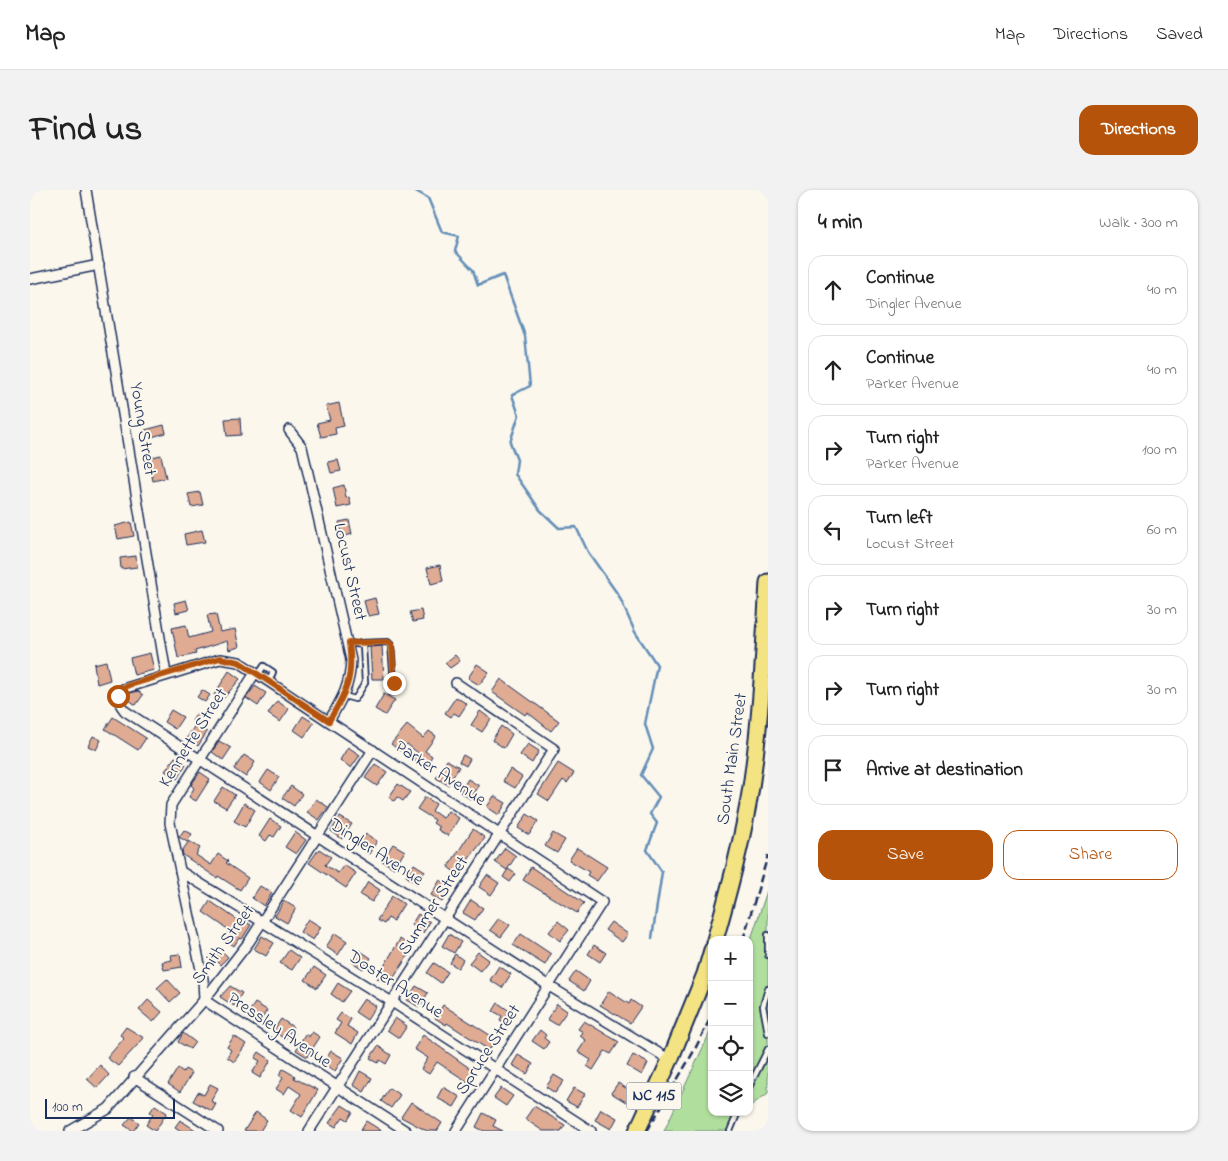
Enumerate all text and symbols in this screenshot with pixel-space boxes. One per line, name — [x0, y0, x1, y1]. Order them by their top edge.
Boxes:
text: Map — [25, 17, 66, 52]
text: Map — [995, 22, 1025, 48]
text: Directions — [1053, 22, 1128, 48]
text: Saved — [1156, 22, 1203, 48]
text: Find us — [30, 105, 142, 156]
button: Directions — [1079, 105, 1198, 155]
text: 4 min — [818, 208, 862, 238]
text: Walk · 300 m — [1099, 211, 1178, 235]
text: Continue — [866, 265, 934, 292]
icon: ahead — [819, 276, 847, 304]
text: 40 m — [1147, 278, 1177, 302]
text: Dingler Avenue — [866, 292, 962, 316]
text: Continue — [866, 345, 934, 372]
icon: ahead — [819, 356, 847, 384]
text: 40 m — [1147, 358, 1177, 382]
text: Parker Avenue — [866, 372, 959, 396]
street label: Young Street — [121, 380, 162, 478]
text: Turn right — [866, 425, 939, 452]
icon: right — [819, 436, 847, 464]
text: 100 m — [1142, 438, 1177, 462]
text: Parker Avenue — [866, 452, 959, 476]
text: Turn left — [866, 505, 933, 532]
icon: left — [819, 516, 847, 544]
text: 60 m — [1147, 518, 1177, 542]
street label: Locust Street — [325, 521, 373, 623]
text: Locust Street — [866, 532, 954, 556]
icon: right — [819, 596, 847, 624]
text: Turn right — [866, 597, 939, 624]
text: 30 m — [1147, 598, 1177, 622]
route end — [383, 672, 406, 695]
icon: right — [819, 676, 847, 704]
text: Turn right — [866, 677, 939, 704]
text: 30 m — [1147, 678, 1177, 702]
street label: Kennette Street — [153, 683, 235, 793]
route start — [107, 685, 130, 708]
street label: South Main Street — [711, 691, 755, 827]
street label: Parker Avenue — [389, 735, 492, 814]
icon: arrive — [819, 756, 847, 784]
text: Arrive at destination — [866, 757, 1023, 784]
street label: Dingler Avenue — [322, 812, 429, 895]
button: Save — [818, 830, 993, 880]
button: Share — [1003, 830, 1178, 880]
street label: Summer Street — [392, 851, 476, 961]
street label: Smith Street — [186, 900, 262, 990]
map controls — [708, 936, 753, 1116]
button: + — [708, 936, 753, 981]
street label: Doster Avenue — [341, 944, 449, 1026]
button: − — [708, 981, 753, 1026]
street label: Pressley Avenue — [222, 986, 337, 1076]
street label: Spruce Street — [450, 1000, 528, 1100]
button: locate — [708, 1026, 753, 1071]
button: layers — [708, 1071, 753, 1116]
road number: NC 115 — [626, 1082, 682, 1109]
scale bar — [45, 1096, 175, 1119]
text: 100 m — [52, 1097, 83, 1118]

